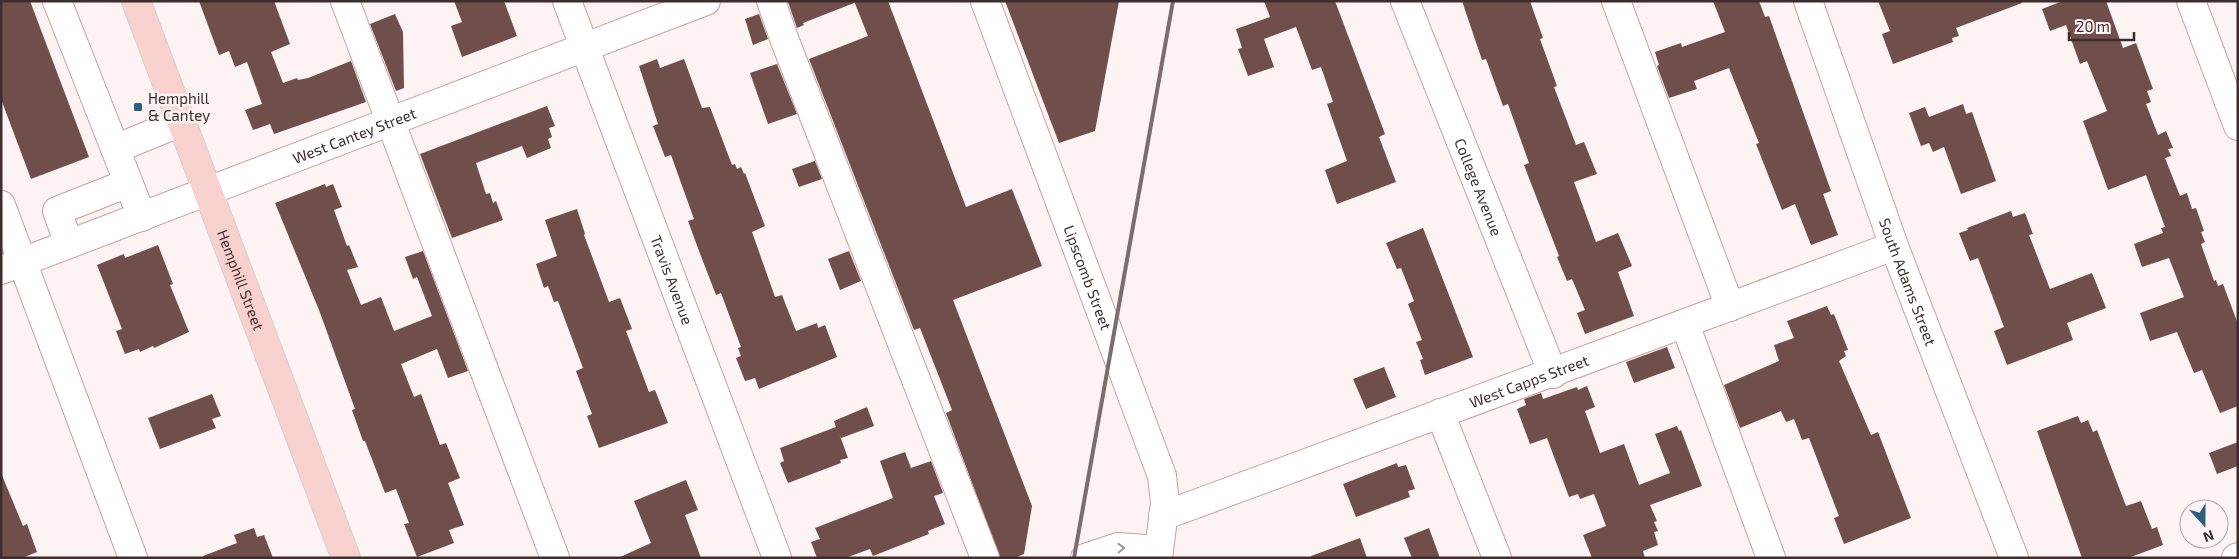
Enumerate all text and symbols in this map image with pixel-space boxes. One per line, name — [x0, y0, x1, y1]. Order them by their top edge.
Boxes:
scale bar — [2069, 10, 2134, 42]
text: 20 m — [2076, 17, 2110, 35]
place label: Hemphill & Cantey — [148, 89, 210, 124]
marker: Hemphill & Cantey — [132, 101, 144, 113]
street label: West Cantey Street — [290, 103, 419, 167]
street label: College Avenue — [1451, 135, 1506, 238]
street label: South Adams Street — [1876, 216, 1940, 348]
street label: Lipscomb Street — [1060, 223, 1116, 333]
street label: Hemphill Street — [214, 227, 268, 333]
street label: Travis Avenue — [647, 233, 697, 327]
street label: West Capps Street — [1467, 351, 1591, 411]
north arrow — [2179, 499, 2229, 549]
text: N — [2201, 527, 2217, 546]
one-way arrow — [1118, 543, 1126, 553]

